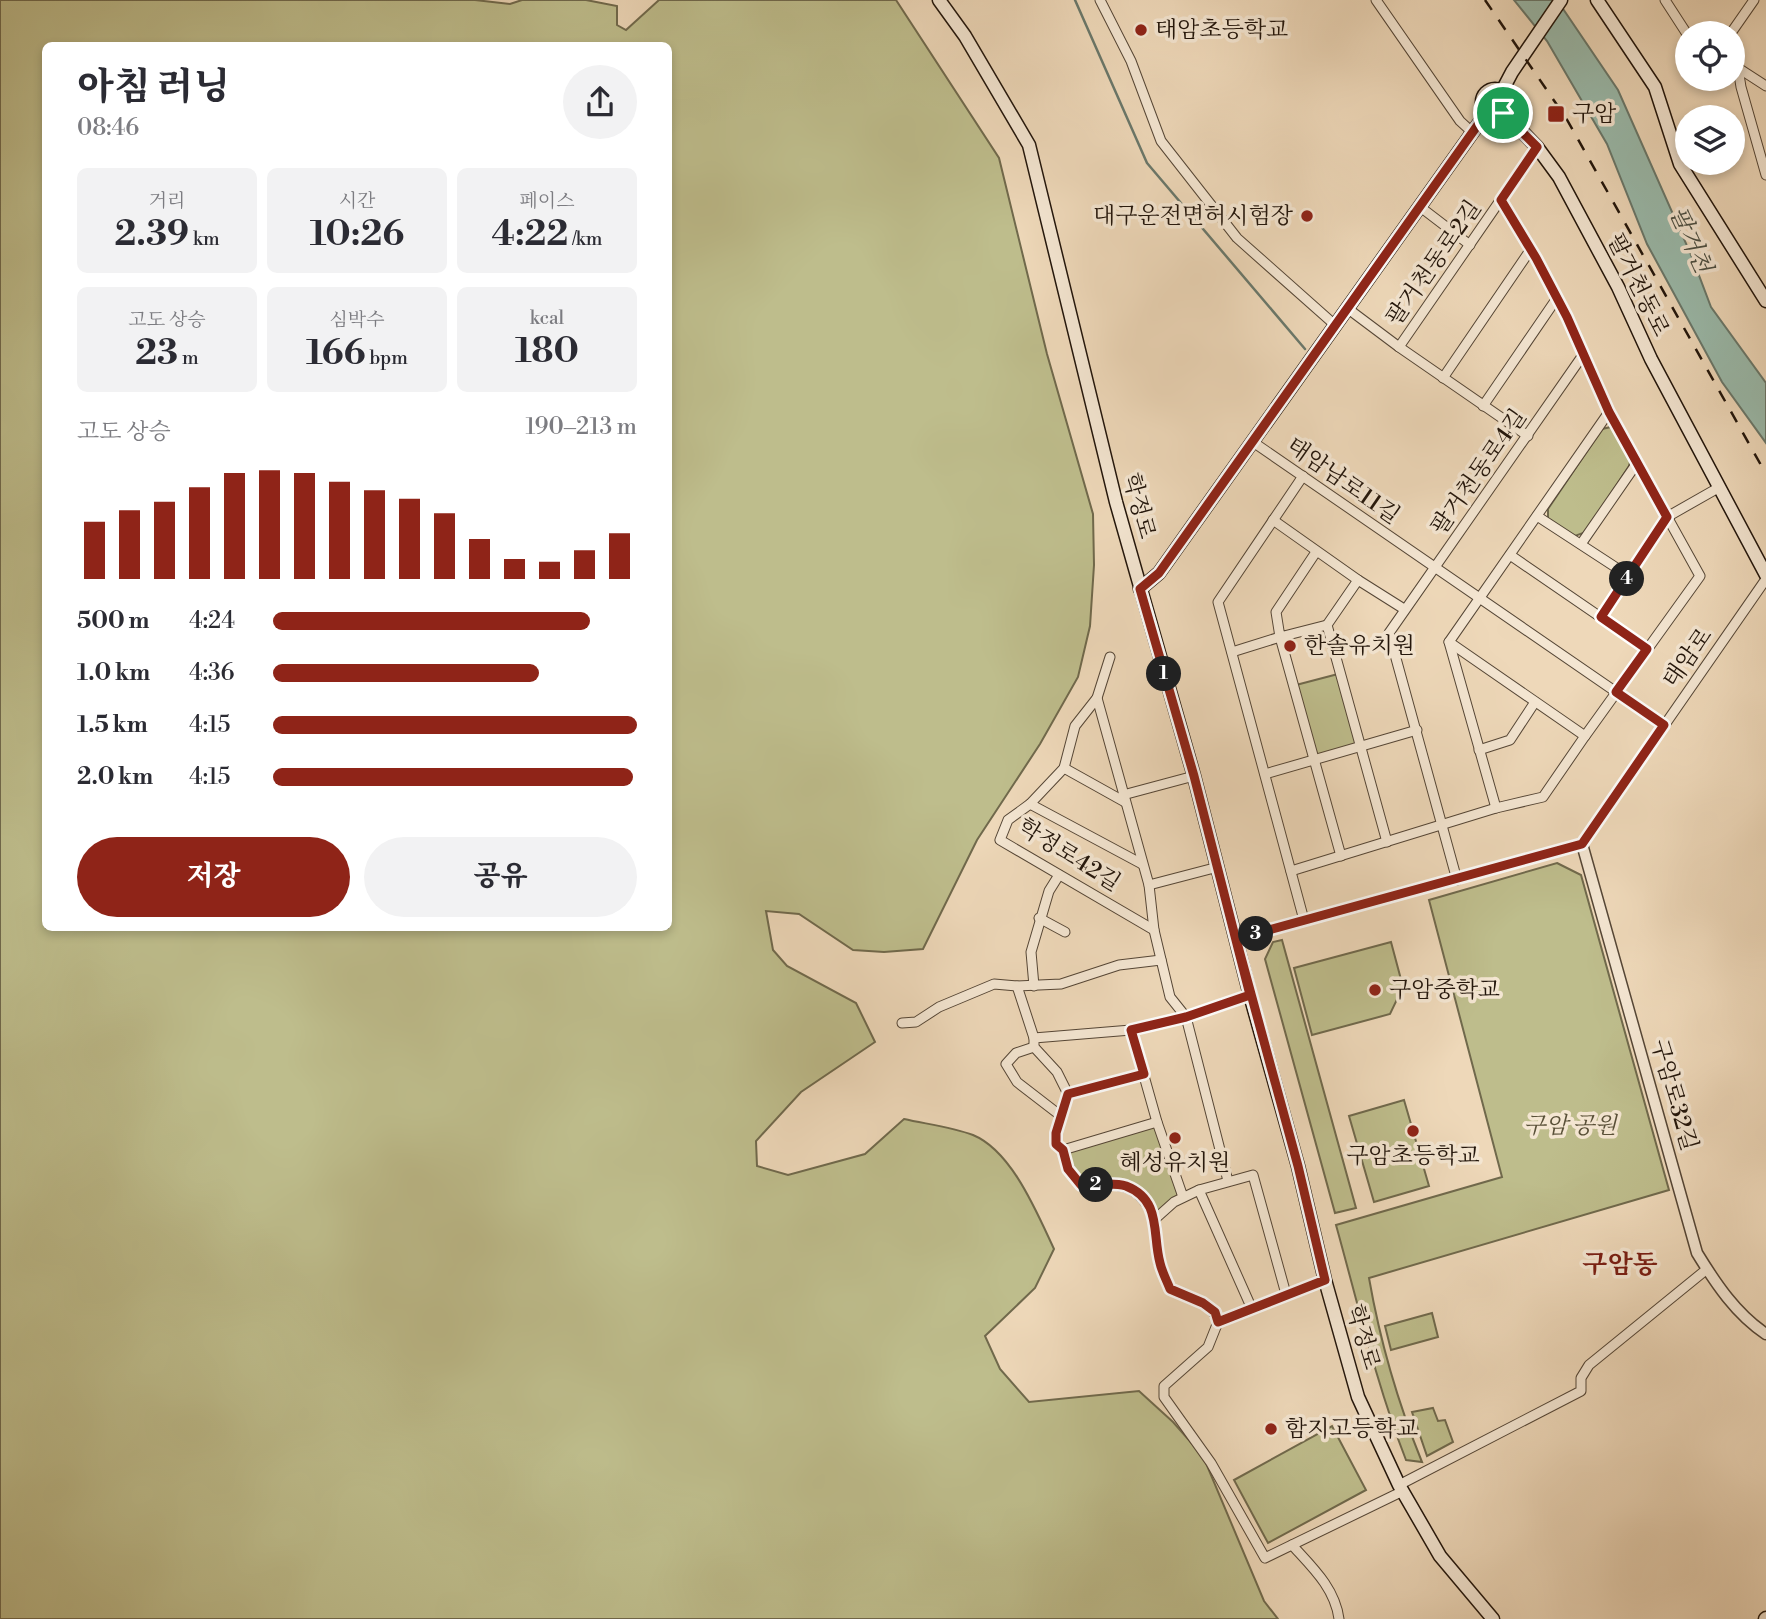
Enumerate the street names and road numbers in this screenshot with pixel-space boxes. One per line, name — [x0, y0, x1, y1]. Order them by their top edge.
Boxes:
street label: 팔거천동로2길 — [1381, 195, 1487, 331]
street label: 팔거천동로 — [1601, 229, 1675, 341]
street label: 팔거천동로4길 — [1425, 404, 1533, 540]
street label: 태암남로11길 — [1281, 432, 1405, 530]
street label: 학정로 — [1117, 470, 1161, 542]
street label: 태암로 — [1657, 623, 1719, 693]
street label: 학정로42길 — [1013, 812, 1125, 898]
street label: 구암로32길 — [1645, 1036, 1703, 1154]
street label: 학정로 — [1340, 1301, 1386, 1373]

